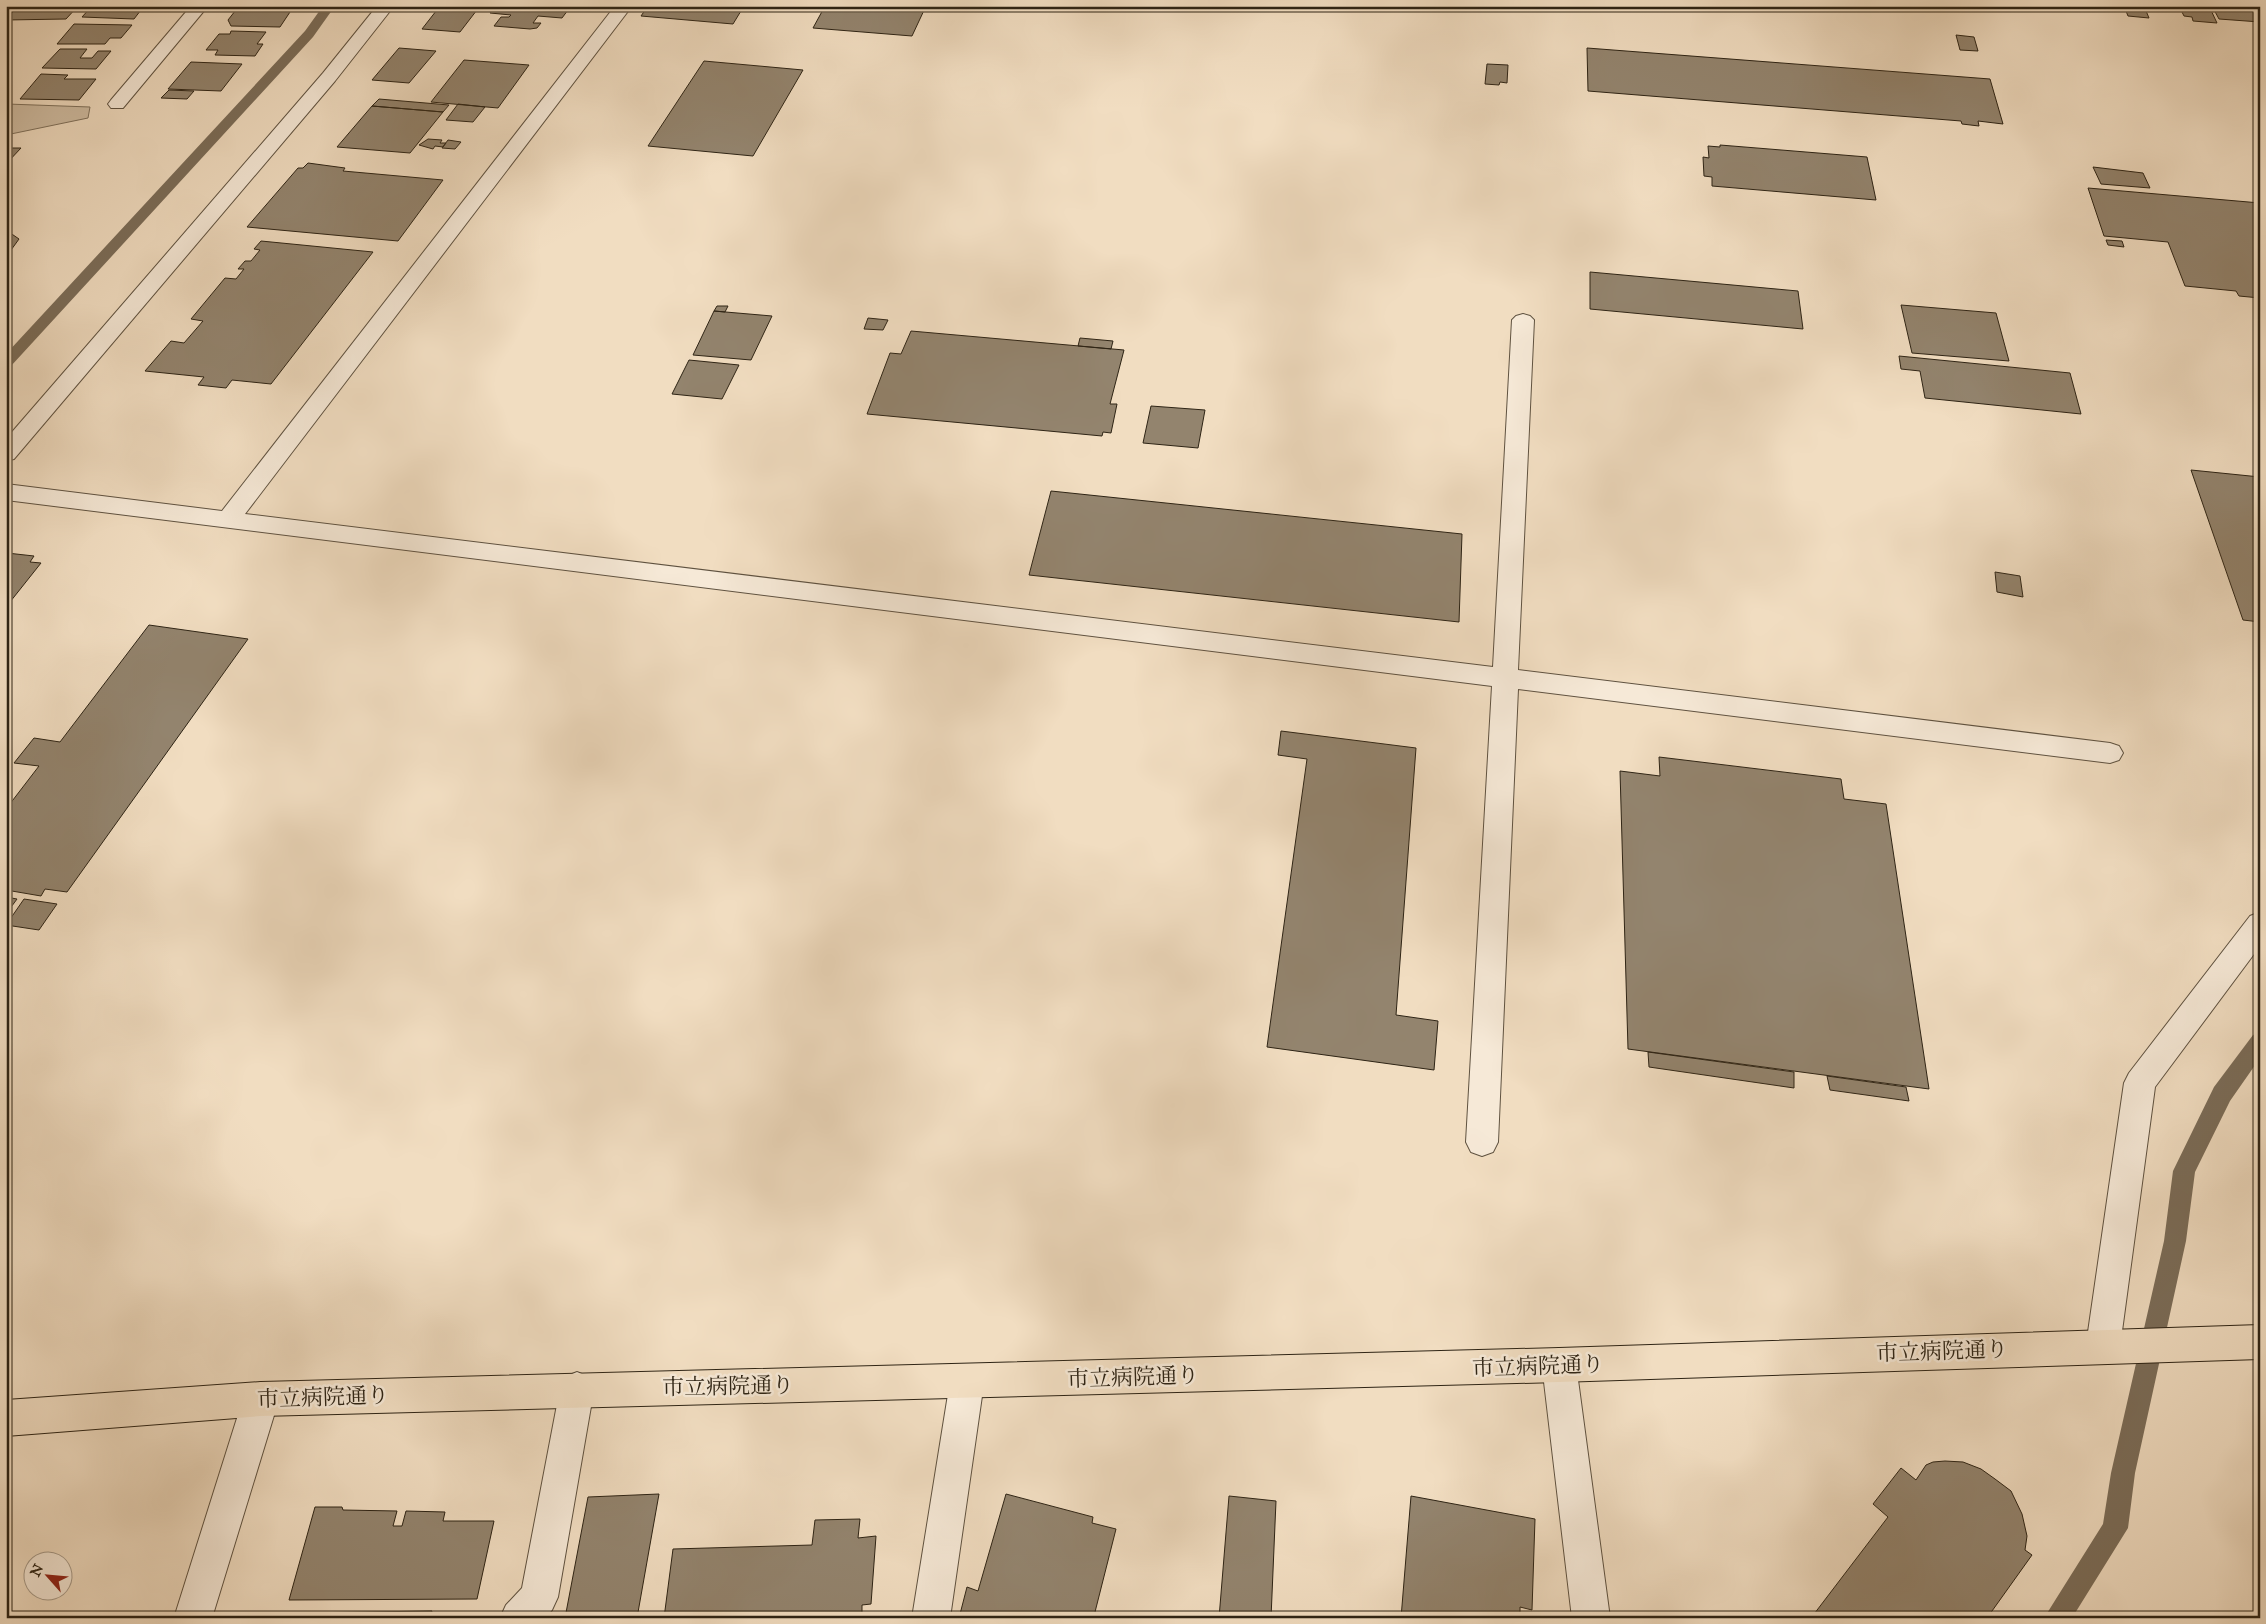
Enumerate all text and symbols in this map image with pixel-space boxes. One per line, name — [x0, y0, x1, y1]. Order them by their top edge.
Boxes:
street label: 市立病院通り — [1876, 1335, 2008, 1367]
street label: 市立病院通り — [1472, 1350, 1604, 1382]
street label: 市立病院通り — [1067, 1361, 1199, 1393]
street label: 市立病院通り — [662, 1371, 794, 1401]
street label: 市立病院通り — [257, 1381, 389, 1413]
north arrow — [22, 1552, 72, 1602]
text: N — [27, 1561, 47, 1579]

